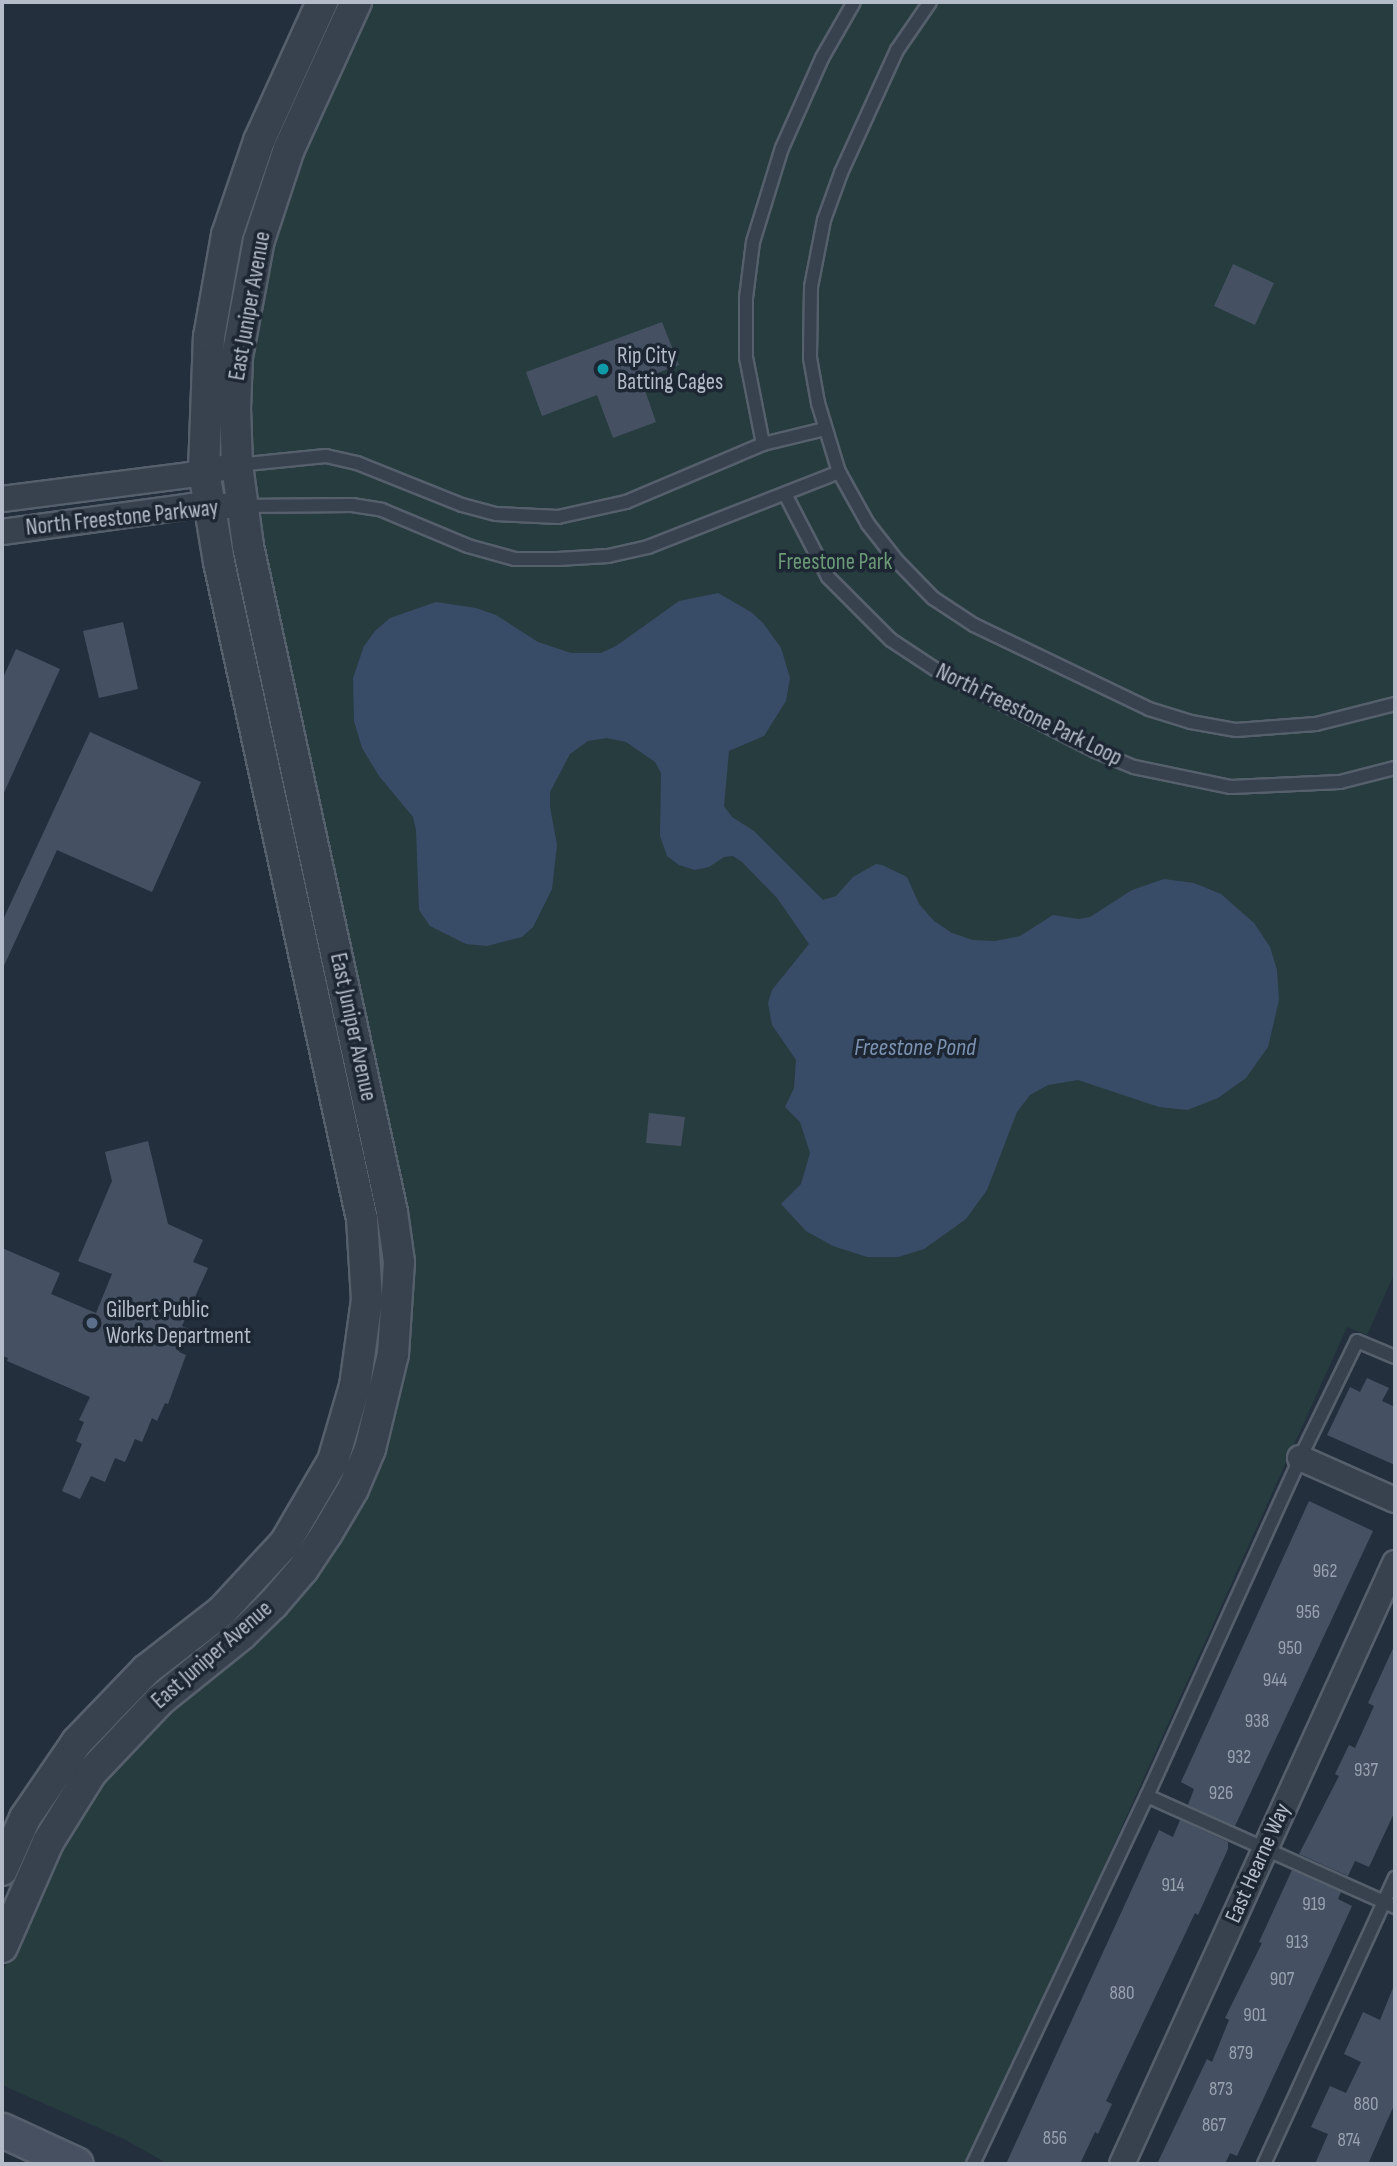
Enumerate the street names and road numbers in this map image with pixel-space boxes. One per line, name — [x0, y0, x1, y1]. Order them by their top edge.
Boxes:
street label: East Juniper Avenue — [223, 229, 277, 383]
street label: North Freestone Parkway — [24, 494, 220, 542]
street label: North Freestone Park Loop — [931, 658, 1127, 772]
street label: East Juniper Avenue — [324, 950, 382, 1104]
street label: East Juniper Avenue — [146, 1595, 278, 1715]
street label: East Hearne Way — [1219, 1799, 1297, 1927]

